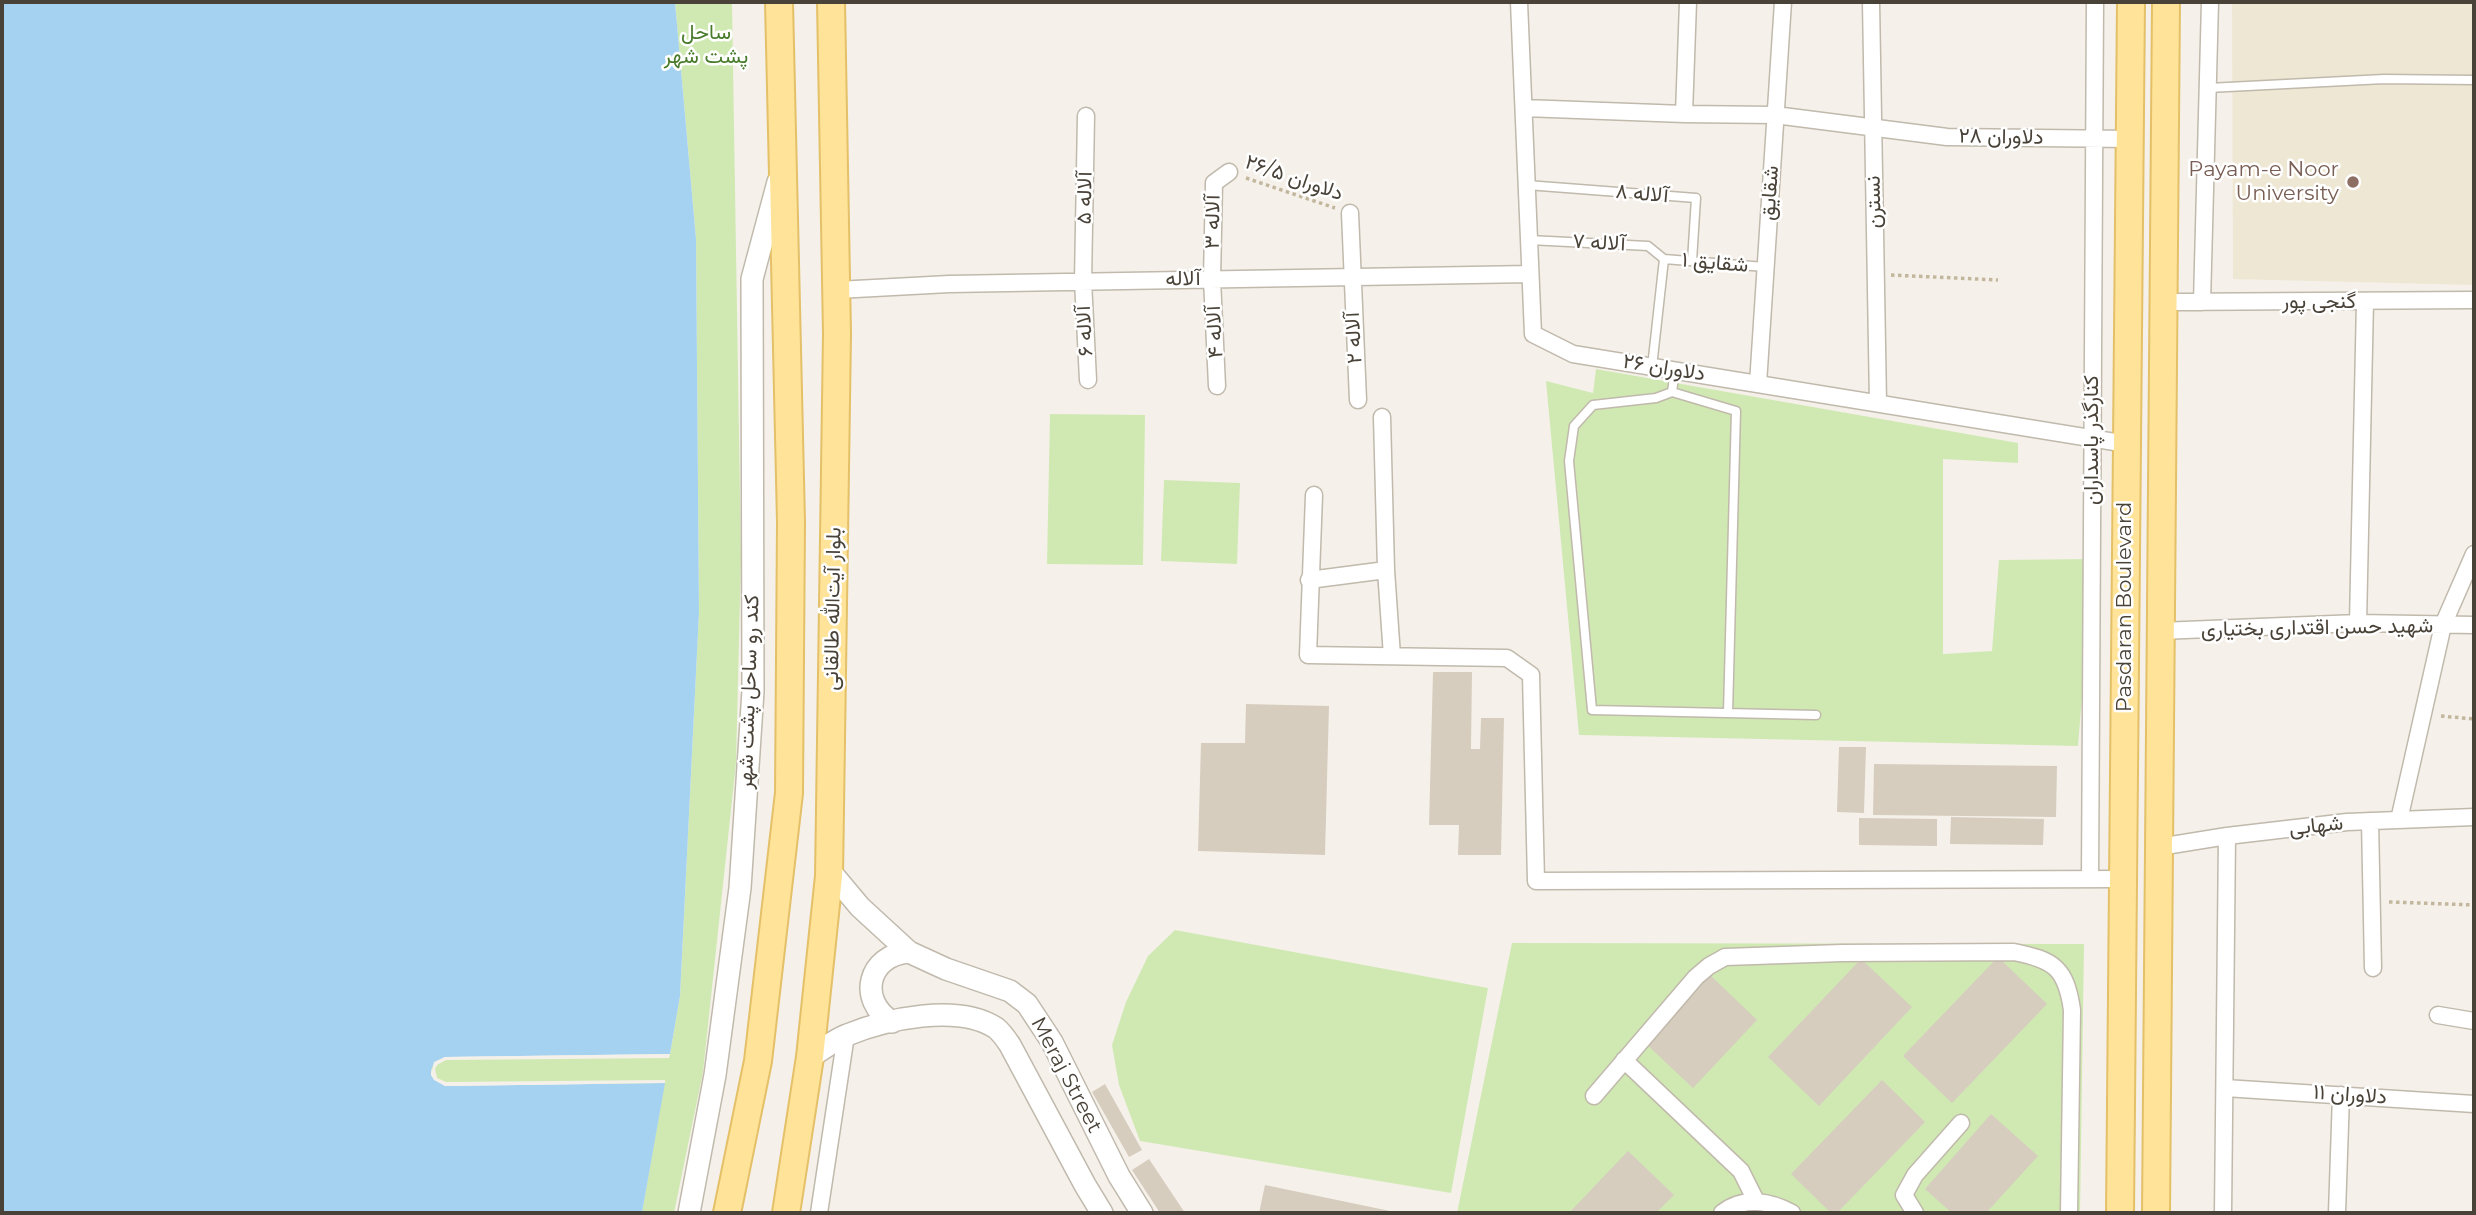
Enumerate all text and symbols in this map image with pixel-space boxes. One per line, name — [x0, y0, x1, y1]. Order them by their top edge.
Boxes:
park label: ساحل پشت شهر — [664, 20, 748, 70]
street label: دلاوران ۲۸ — [1958, 124, 2044, 150]
street label: دلاوران ۲۶/۵ — [1242, 149, 1346, 207]
place label: Payam-e Noor University — [2188, 157, 2339, 207]
street label: شقایق — [1756, 165, 1784, 221]
street label: آلاله ۵ — [1072, 171, 1098, 225]
marker: Payam-e Noor University — [2345, 174, 2361, 190]
street label: نسترن — [1861, 175, 1887, 229]
street label: آلاله ۸ — [1614, 179, 1670, 209]
street label: آلاله ۳ — [1200, 195, 1226, 249]
street label: آلاله ۷ — [1572, 229, 1626, 257]
street label: شقایق ۱ — [1681, 248, 1749, 278]
street label: آلاله — [1165, 266, 1201, 292]
street label: گنجی پور — [2282, 289, 2356, 315]
street label: آلاله ۶ — [1071, 305, 1099, 357]
street label: آلاله ۴ — [1201, 305, 1229, 359]
street label: آلاله ۲ — [1340, 312, 1368, 364]
street label: دلاوران ۲۶ — [1621, 349, 1707, 387]
street label: کنارگذر پاسداران — [2079, 375, 2105, 505]
street label: Pasdaran Boulevard — [2112, 502, 2138, 712]
street label: بلوار آیت‌الله طالقانی — [819, 527, 847, 691]
street label: کند رو ساحل پشت شهر — [733, 594, 765, 790]
street label: شهید حسن اقتداری بختیاری — [2201, 613, 2433, 643]
street label: شهابی — [2288, 811, 2344, 841]
street label: Meraj Street — [1025, 1013, 1107, 1137]
street label: دلاوران ۱۱ — [2312, 1080, 2388, 1110]

